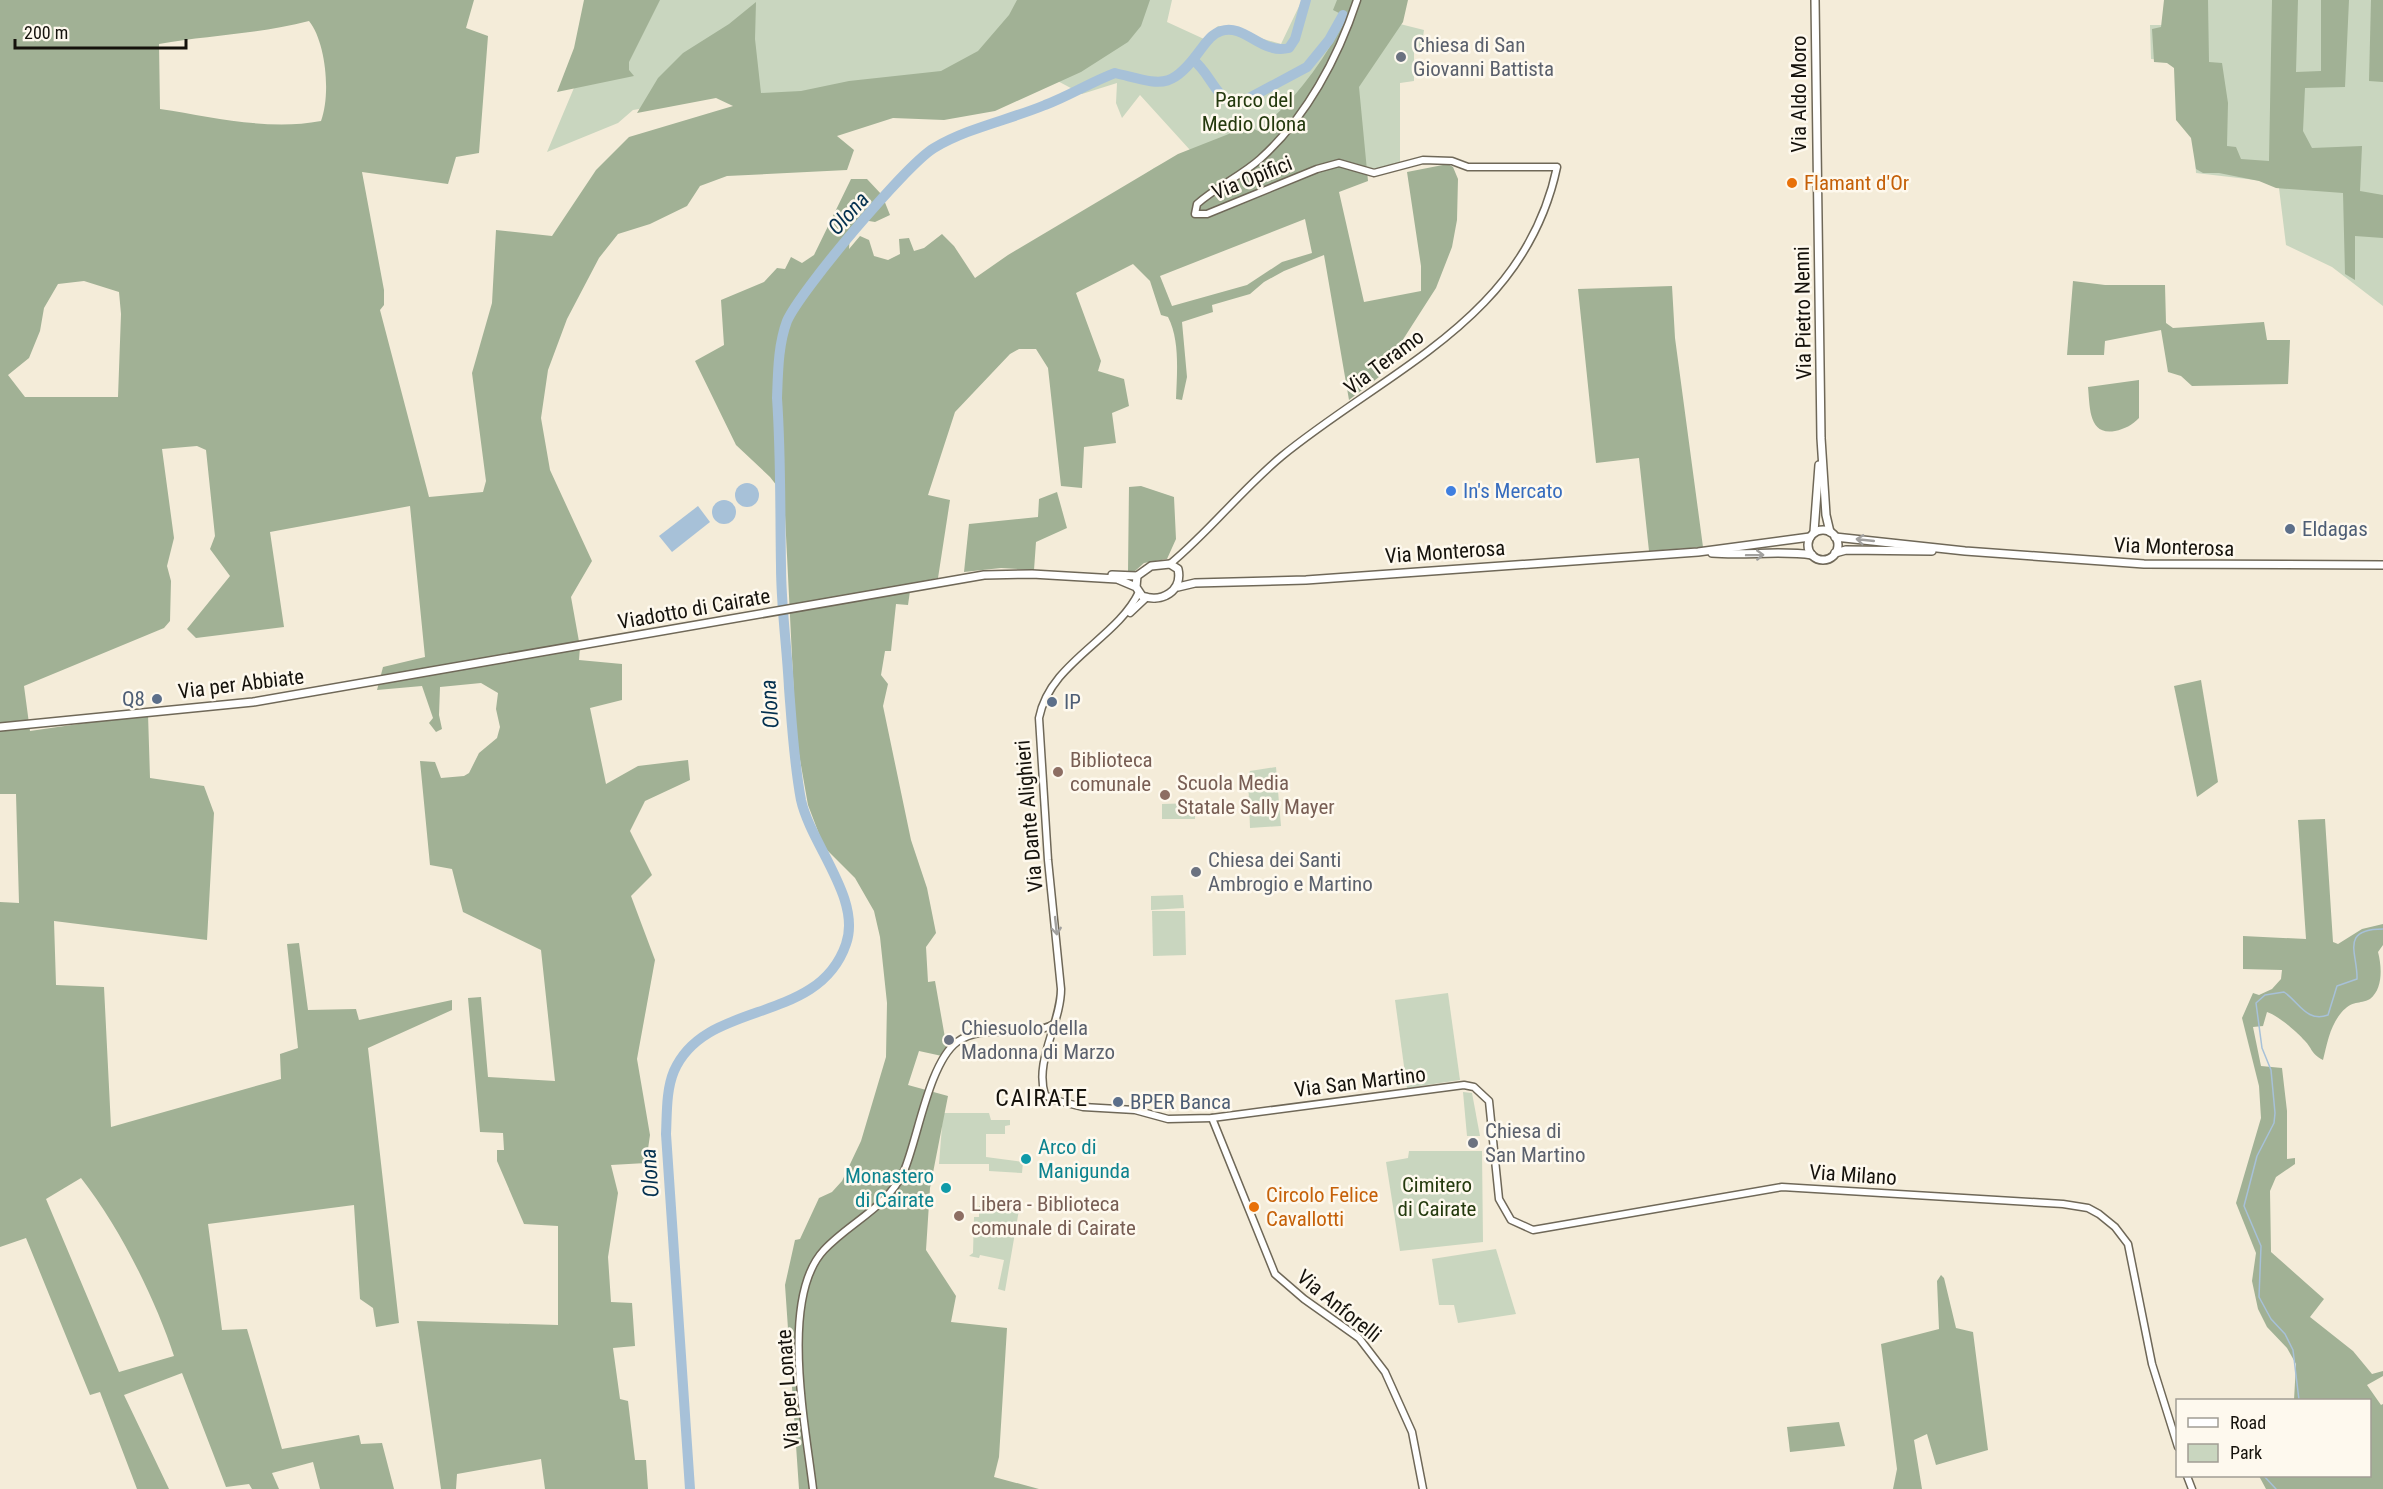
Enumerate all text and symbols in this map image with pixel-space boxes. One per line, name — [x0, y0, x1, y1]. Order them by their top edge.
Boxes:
scale bar — [15, 12, 186, 50]
text: 200 m — [24, 22, 68, 43]
place label: Chiesa di San Giovanni Battista — [1413, 33, 1554, 81]
street label: Via Aldo Moro — [1787, 35, 1811, 153]
marker: Chiesa di San Giovanni Battista — [1394, 50, 1408, 64]
park label: Parco del Medio Olona — [1202, 88, 1306, 136]
street label: Via Opifici — [1209, 151, 1295, 205]
place label: Flamant d'Or — [1804, 171, 1909, 195]
marker: Flamant d'Or — [1785, 176, 1799, 190]
water label: Olona — [823, 187, 874, 240]
street label: Via Pietro Nenni — [1790, 246, 1816, 380]
street label: Via Teramo — [1340, 324, 1428, 400]
place label: In's Mercato — [1463, 479, 1563, 503]
marker: In's Mercato — [1444, 484, 1458, 498]
place label: Eldagas — [2302, 517, 2368, 541]
marker: Eldagas — [2283, 522, 2297, 536]
street label: Via Monterosa — [2113, 533, 2235, 561]
one-way arrow — [1855, 534, 1875, 545]
street label: Via Monterosa — [1384, 536, 1506, 568]
one-way arrow — [1744, 549, 1764, 561]
street label: Viadotto di Cairate — [616, 584, 772, 634]
street label: Via per Abbiate — [177, 664, 305, 704]
water label: Olona — [755, 679, 784, 729]
place label: Q8 — [122, 687, 145, 711]
place label: IP — [1064, 690, 1081, 714]
marker: Q8 — [150, 692, 164, 706]
marker: IP — [1045, 695, 1059, 709]
street label: Via Dante Alighieri — [1010, 739, 1048, 893]
place label: Biblioteca comunale — [1070, 748, 1153, 796]
marker: Biblioteca comunale — [1051, 765, 1065, 779]
place label: Scuola Media Statale Sally Mayer — [1177, 771, 1335, 819]
marker: Scuola Media Statale Sally Mayer — [1158, 788, 1172, 802]
place label: Chiesa dei Santi Ambrogio e Martino — [1208, 848, 1373, 896]
marker: Chiesa dei Santi Ambrogio e Martino — [1189, 865, 1203, 879]
one-way arrow — [1051, 915, 1062, 935]
place label: Chiesuolo della Madonna di Marzo — [961, 1016, 1115, 1064]
marker: Chiesuolo della Madonna di Marzo — [942, 1033, 956, 1047]
street label: Via San Martino — [1293, 1062, 1427, 1102]
district label: CAIRATE — [995, 1084, 1089, 1112]
place label: BPER Banca — [1130, 1090, 1231, 1114]
marker: BPER Banca — [1111, 1095, 1125, 1109]
place label: Chiesa di San Martino — [1485, 1119, 1586, 1167]
place label: Arco di Manigunda — [1038, 1135, 1130, 1183]
marker: Chiesa di San Martino — [1466, 1136, 1480, 1150]
water label: Olona — [635, 1148, 664, 1198]
marker: Arco di Manigunda — [1019, 1152, 1033, 1166]
street label: Via Milano — [1808, 1160, 1898, 1190]
place label: Monastero di Cairate — [845, 1164, 934, 1212]
park label: Cimitero di Cairate — [1398, 1173, 1477, 1221]
marker: Monastero di Cairate — [939, 1181, 953, 1195]
place label: Circolo Felice Cavallotti — [1266, 1183, 1378, 1231]
place label: Libera - Biblioteca comunale di Cairate — [971, 1192, 1136, 1240]
marker: Circolo Felice Cavallotti — [1247, 1200, 1261, 1214]
marker: Libera - Biblioteca comunale di Cairate — [952, 1209, 966, 1223]
street label: Via Anforelli — [1292, 1265, 1386, 1347]
street label: Via per Lonate — [772, 1328, 804, 1450]
legend — [2176, 1399, 2371, 1477]
text: Road — [2230, 1412, 2266, 1433]
text: Park — [2230, 1442, 2262, 1463]

